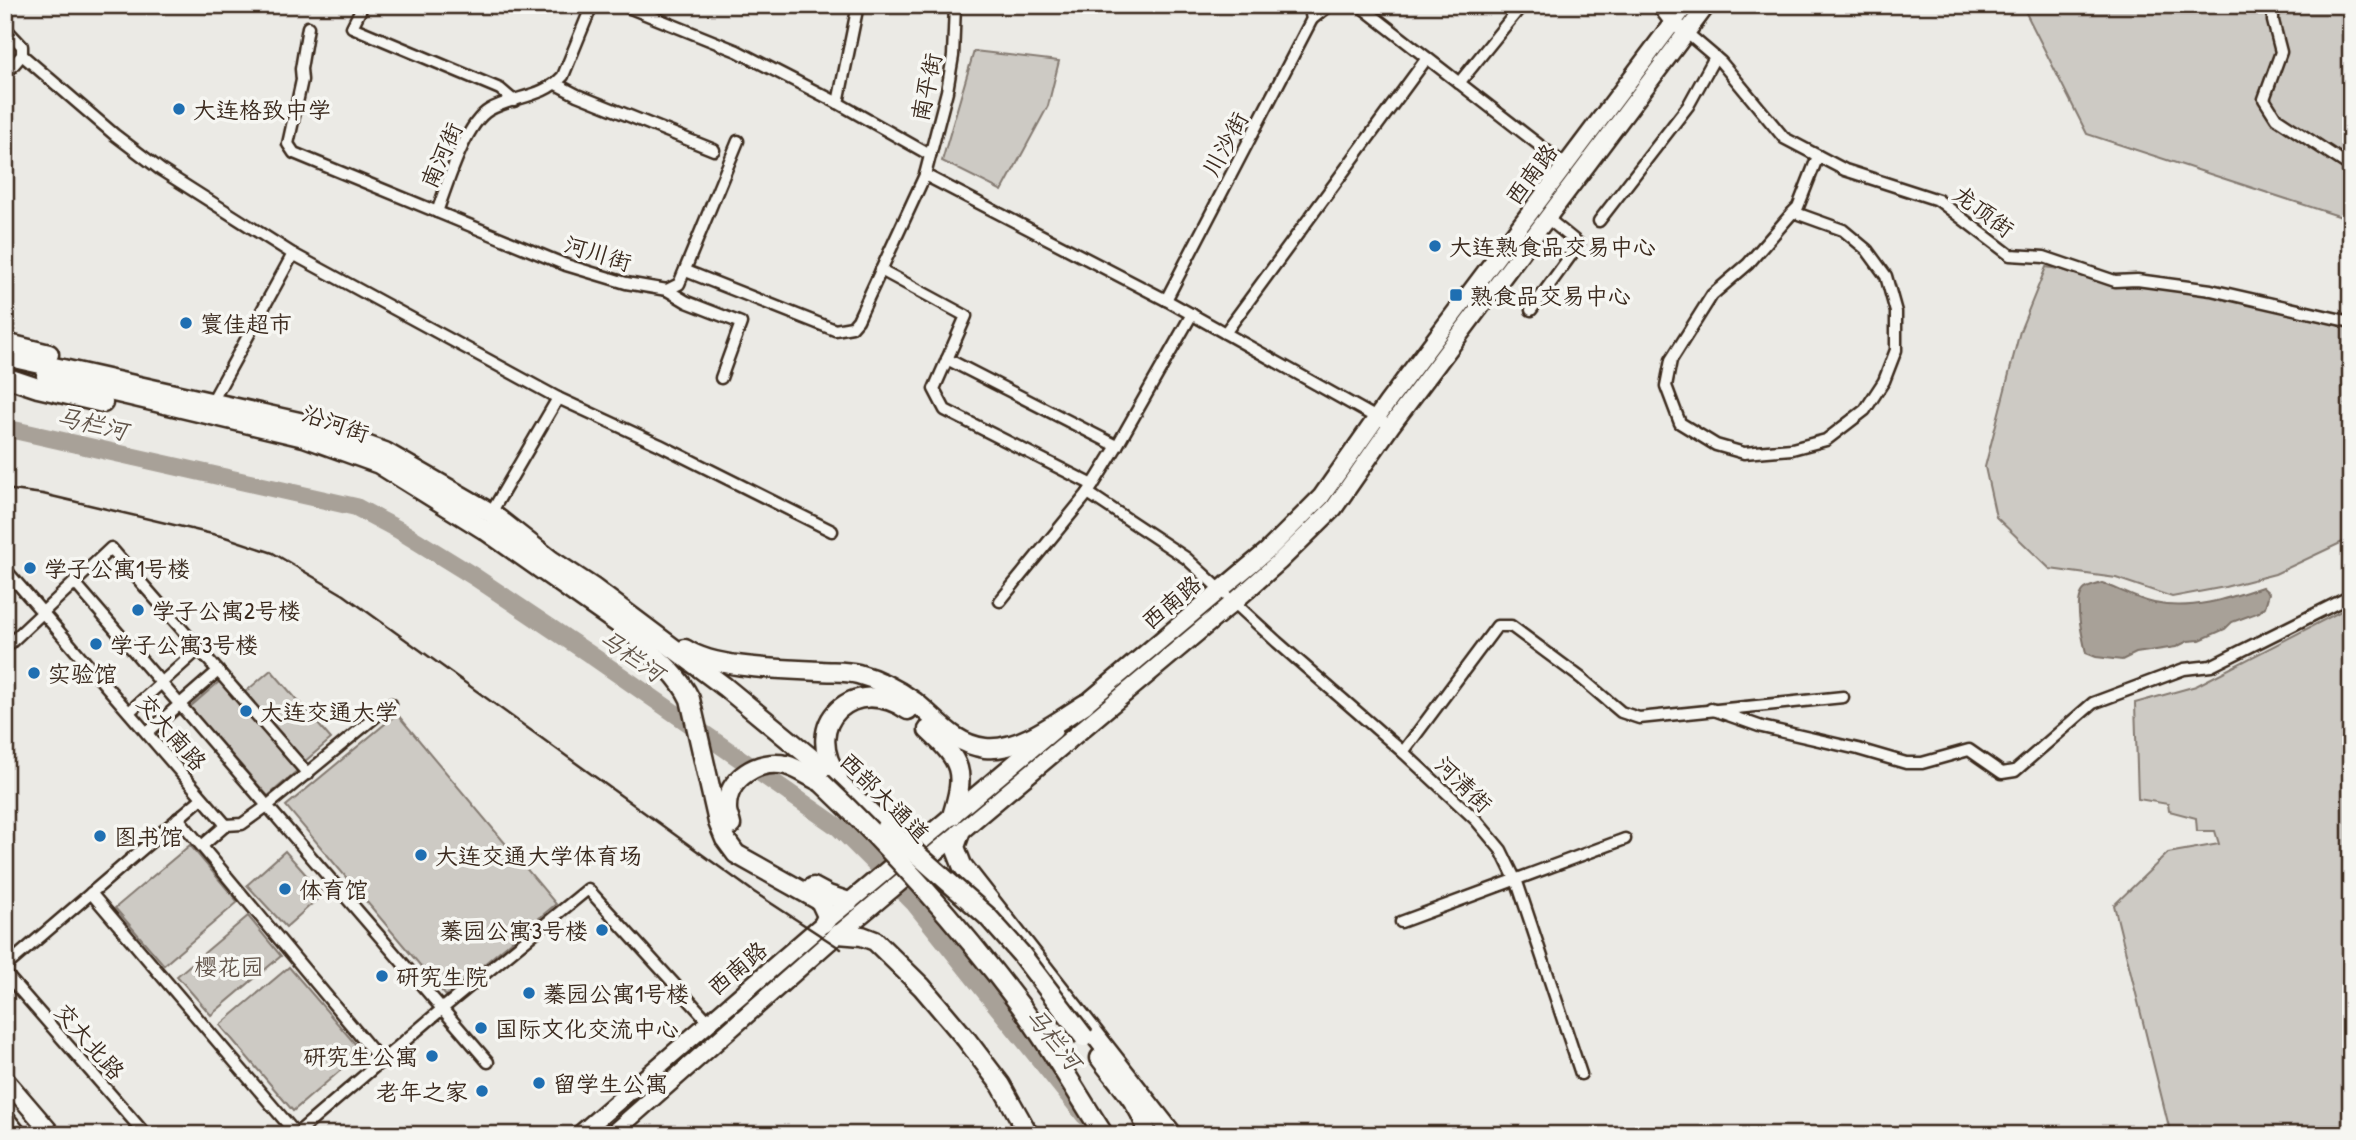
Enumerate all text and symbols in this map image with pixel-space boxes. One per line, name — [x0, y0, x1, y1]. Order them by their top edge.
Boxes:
street label: 南平街 — [904, 50, 948, 124]
place label: 大连格致中学 — [193, 94, 331, 125]
marker: 大连格致中学 — [171, 101, 187, 117]
street label: 川沙街 — [1195, 106, 1255, 182]
street label: 南河街 — [413, 117, 469, 193]
street label: 西南路 — [1498, 137, 1564, 211]
street label: 龙顶街 — [1947, 178, 2021, 244]
street label: 河川街 — [560, 228, 636, 278]
place label: 大连熟食品交易中心 — [1449, 231, 1656, 262]
marker: 大连熟食品交易中心 — [1427, 238, 1443, 254]
place label: 熟食品交易中心 — [1470, 280, 1631, 311]
marker: 熟食品交易中心 — [1448, 287, 1464, 303]
place label: 寰佳超市 — [200, 308, 292, 339]
marker: 寰佳超市 — [178, 315, 194, 331]
street label: 沿河街 — [298, 397, 374, 449]
water label: 马栏河 — [53, 399, 135, 448]
place label: 学子公寓1号楼 — [44, 553, 190, 584]
marker: 学子公寓1号楼 — [22, 560, 38, 576]
street label: 西南路 — [1135, 568, 1207, 636]
place label: 学子公寓2号楼 — [152, 595, 301, 626]
marker: 学子公寓2号楼 — [130, 602, 146, 618]
water label: 马栏河 — [593, 621, 674, 691]
place label: 学子公寓3号楼 — [110, 629, 258, 660]
marker: 学子公寓3号楼 — [88, 636, 104, 652]
place label: 实验馆 — [48, 658, 117, 689]
marker: 实验馆 — [26, 665, 42, 681]
street label: 交大南路 — [130, 687, 214, 777]
place label: 大连交通大学 — [260, 696, 398, 727]
marker: 大连交通大学 — [238, 703, 254, 719]
street label: 西部大通道 — [833, 745, 937, 849]
street label: 河清街 — [1428, 749, 1500, 819]
place label: 图书馆 — [114, 821, 183, 852]
marker: 图书馆 — [92, 828, 108, 844]
place label: 大连交通大学体育场 — [435, 840, 642, 871]
marker: 大连交通大学体育场 — [413, 847, 429, 863]
place label: 体育馆 — [299, 874, 368, 905]
marker: 体育馆 — [277, 881, 293, 897]
place label: 蓁园公寓3号楼 — [440, 915, 588, 946]
marker: 蓁园公寓3号楼 — [594, 922, 610, 938]
street label: 西南路 — [701, 934, 773, 1002]
park label: 樱花园 — [195, 951, 264, 982]
place label: 研究生院 — [396, 961, 488, 992]
marker: 研究生院 — [374, 968, 390, 984]
place label: 蓁园公寓1号楼 — [543, 978, 689, 1009]
marker: 蓁园公寓1号楼 — [521, 985, 537, 1001]
street label: 交大北路 — [48, 996, 132, 1086]
water label: 马栏河 — [1019, 1000, 1092, 1079]
place label: 国际文化交流中心 — [495, 1013, 679, 1044]
marker: 国际文化交流中心 — [473, 1020, 489, 1036]
place label: 研究生公寓 — [303, 1041, 418, 1072]
marker: 研究生公寓 — [424, 1048, 440, 1064]
place label: 留学生公寓 — [553, 1068, 668, 1099]
marker: 留学生公寓 — [531, 1075, 547, 1091]
place label: 老年之家 — [376, 1076, 468, 1107]
marker: 老年之家 — [474, 1083, 490, 1099]

